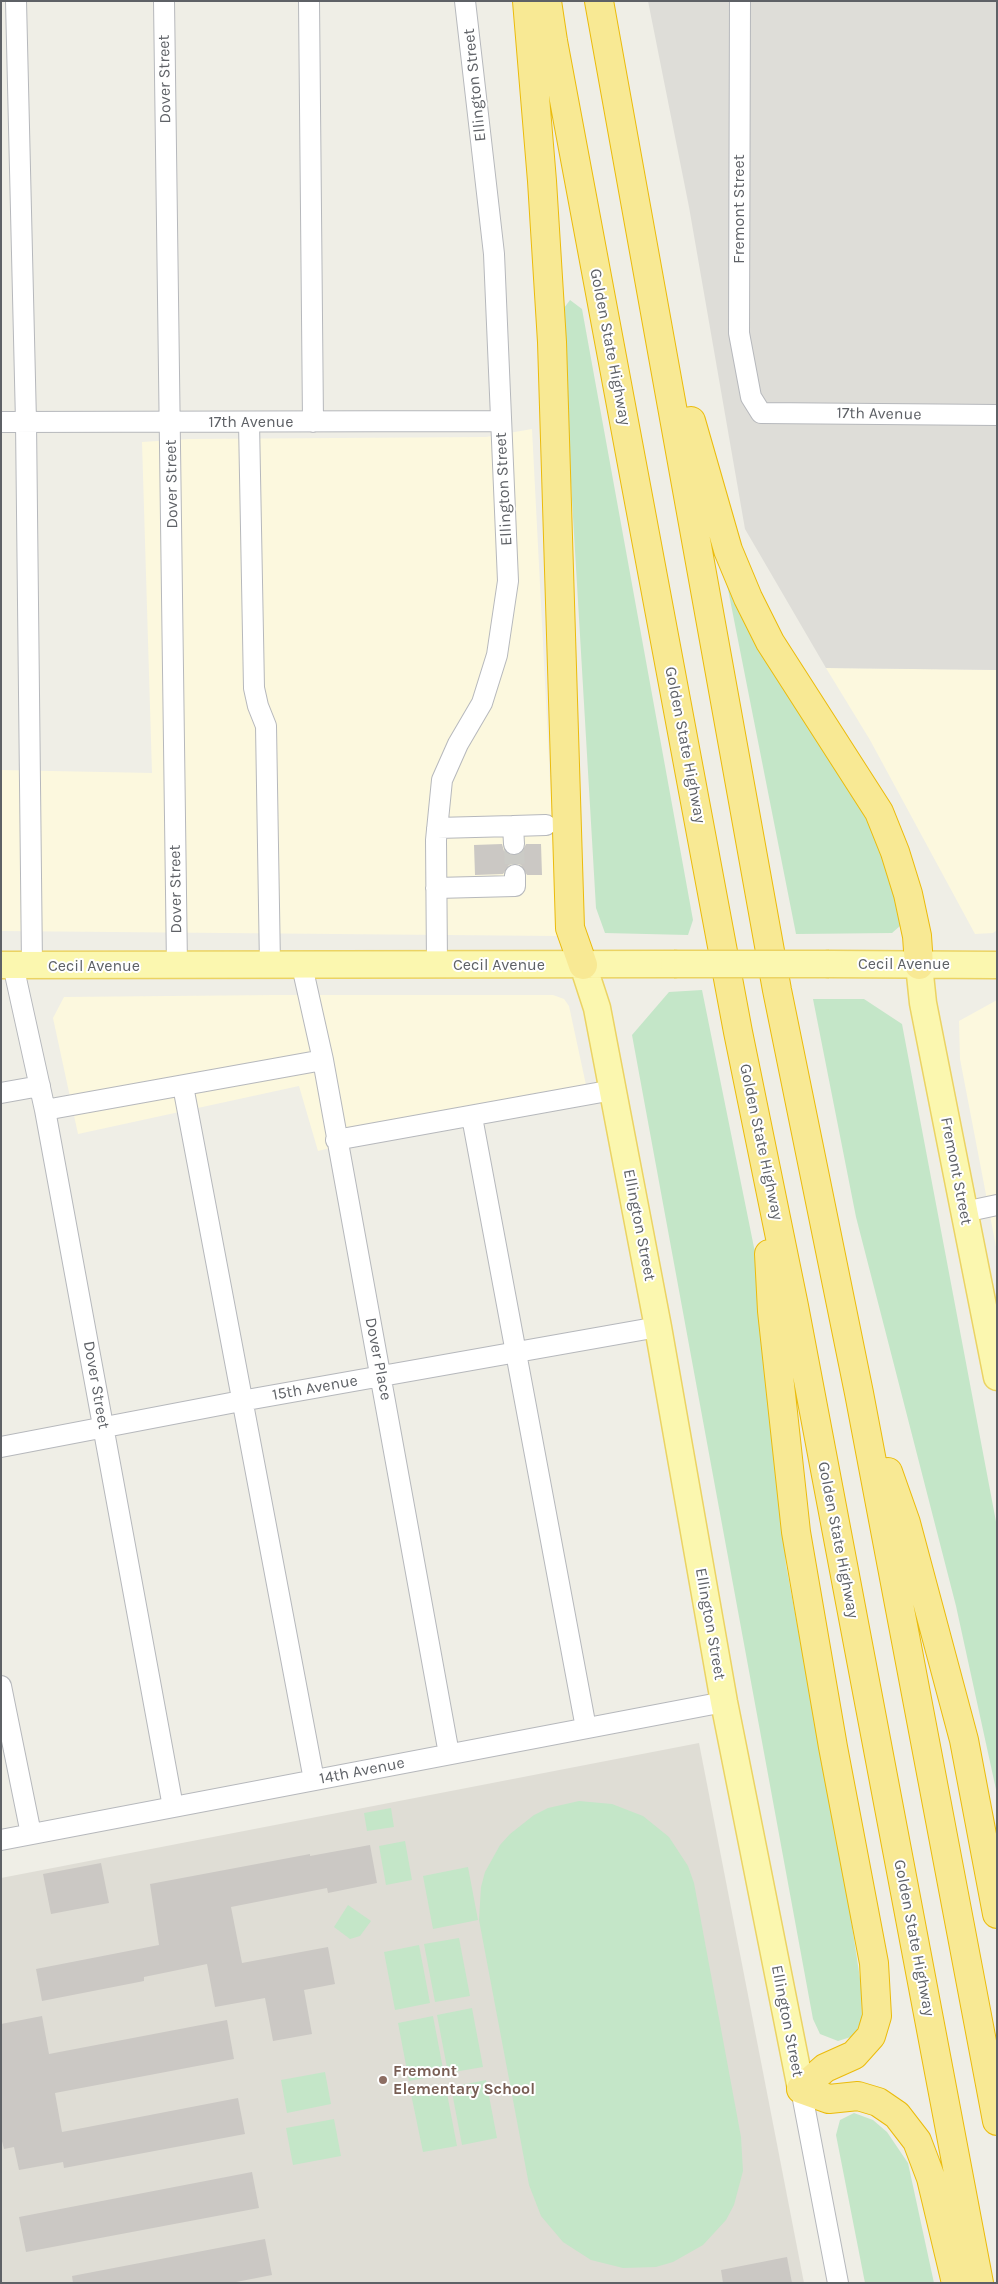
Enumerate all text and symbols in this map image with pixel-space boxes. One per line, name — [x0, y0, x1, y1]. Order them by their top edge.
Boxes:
street label: Ellington Street — [460, 28, 490, 142]
street label: Dover Street — [155, 34, 175, 124]
street label: Fremont Street — [729, 154, 749, 264]
street label: Golden State Highway — [585, 267, 635, 427]
street label: 17th Avenue — [836, 404, 922, 424]
street label: 17th Avenue — [209, 412, 293, 432]
street label: Ellington Street — [491, 432, 517, 546]
street label: Dover Street — [162, 439, 182, 529]
street label: Golden State Highway — [660, 665, 710, 825]
street label: Dover Street — [166, 844, 186, 934]
street label: Cecil Avenue — [858, 954, 950, 974]
street label: Cecil Avenue — [453, 955, 545, 975]
street label: Cecil Avenue — [48, 956, 140, 976]
street label: Golden State Highway — [735, 1062, 787, 1222]
street label: Fremont Street — [936, 1115, 976, 1227]
street label: Ellington Street — [619, 1167, 659, 1283]
street label: Dover Place — [361, 1316, 395, 1402]
street label: Dover Street — [79, 1339, 113, 1431]
street label: 15th Avenue — [271, 1371, 359, 1405]
street label: Golden State Highway — [813, 1460, 863, 1620]
street label: Ellington Street — [691, 1566, 729, 1682]
street label: 14th Avenue — [318, 1753, 406, 1789]
street label: Golden State Highway — [889, 1858, 939, 2018]
street label: Ellington Street — [767, 1963, 807, 2079]
place label: Fremont Elementary School — [393, 2061, 535, 2099]
marker: Fremont Elementary School — [377, 2074, 389, 2086]

